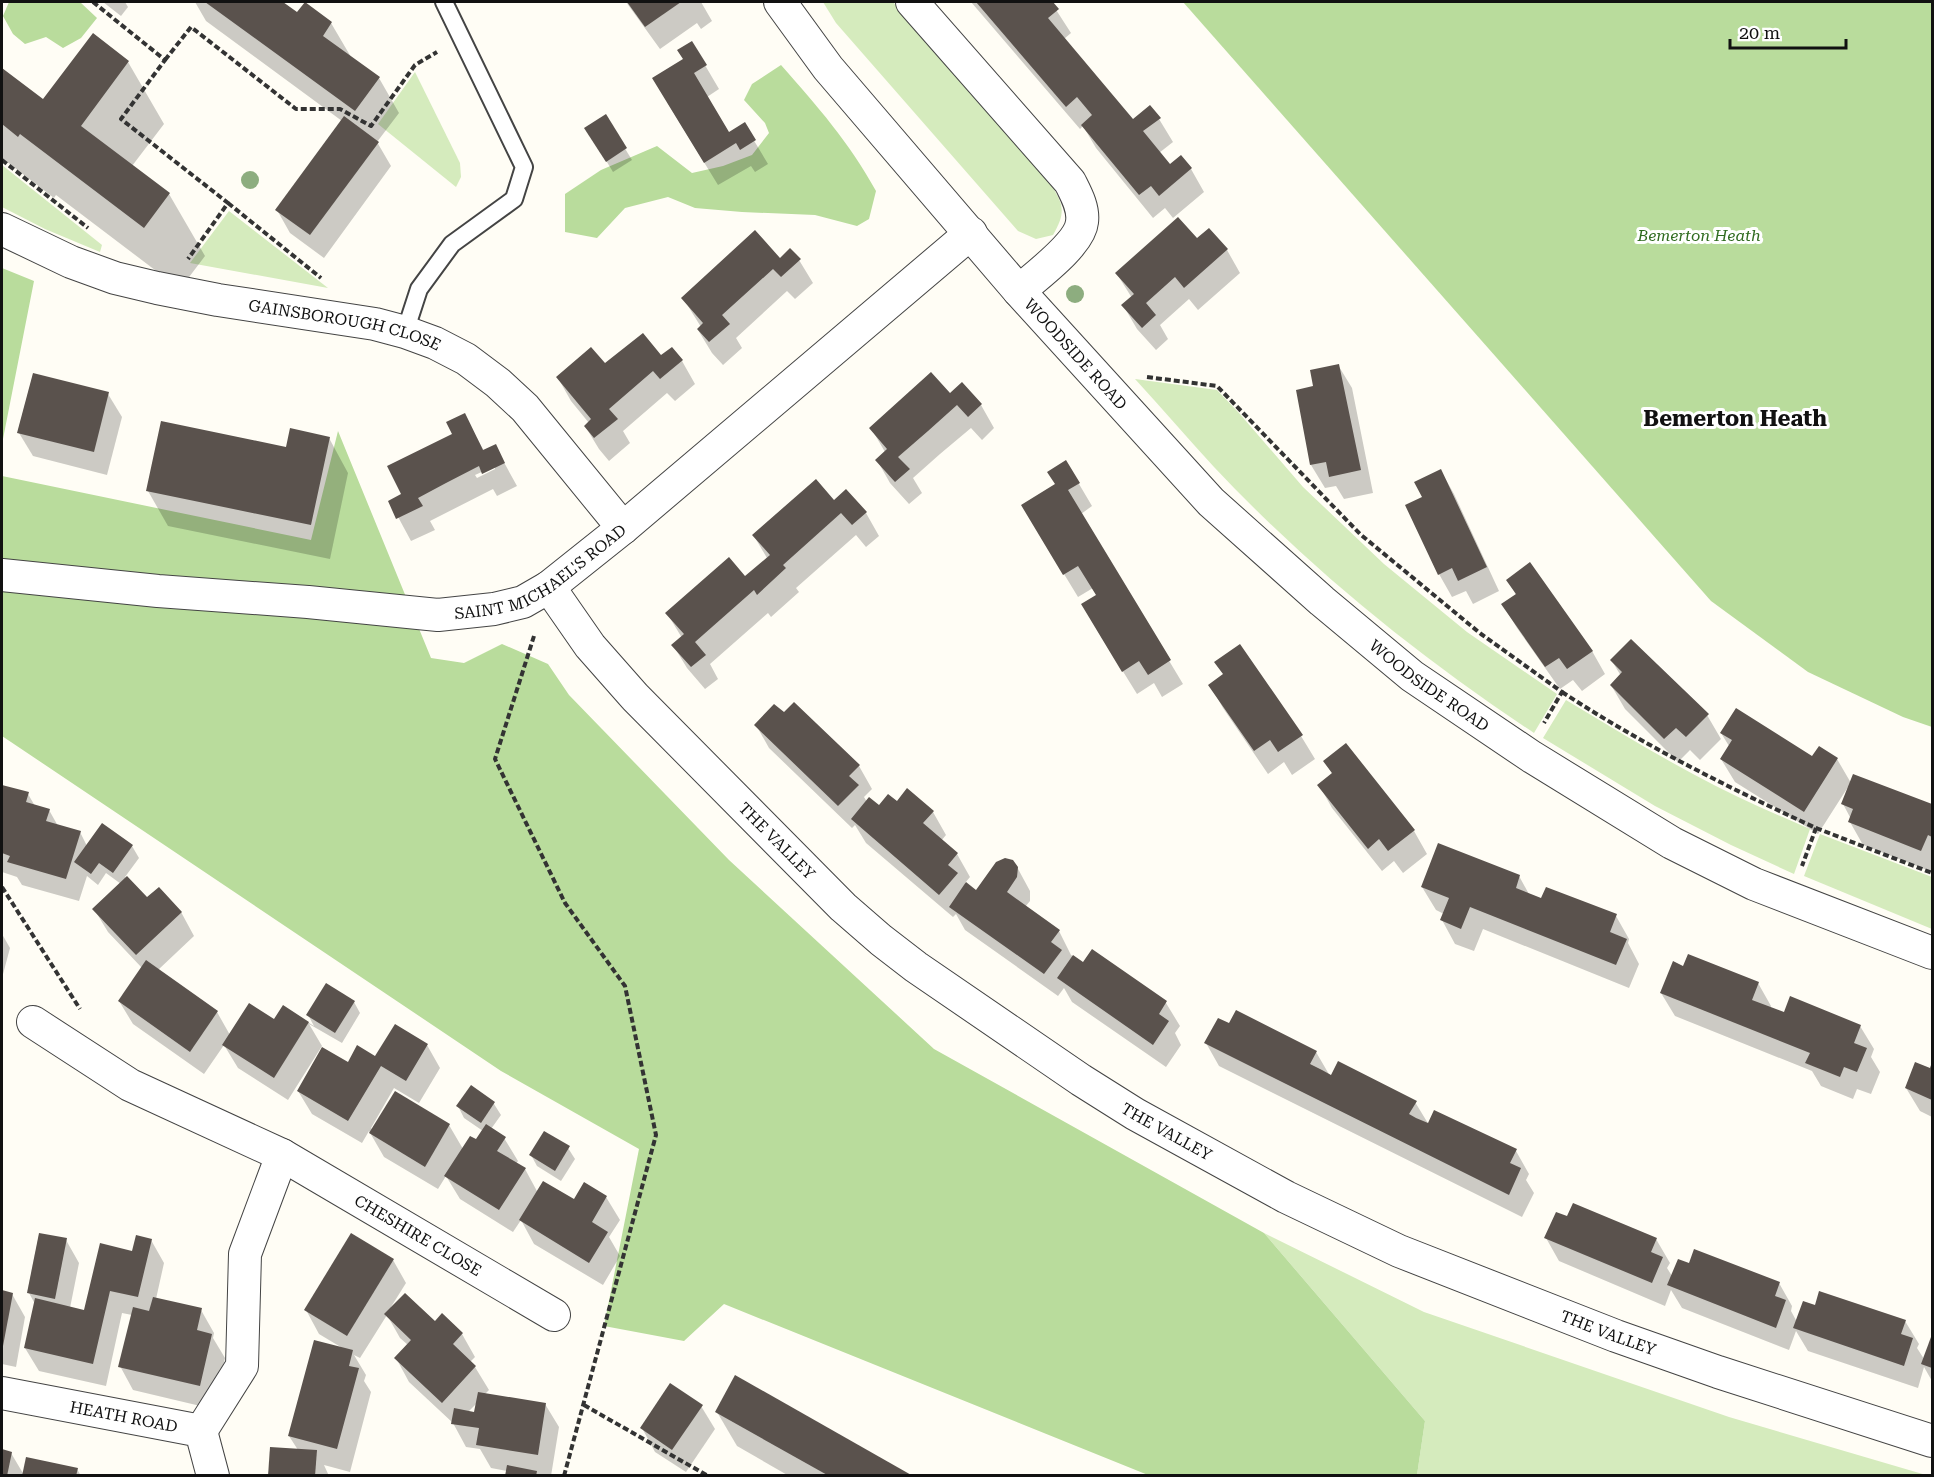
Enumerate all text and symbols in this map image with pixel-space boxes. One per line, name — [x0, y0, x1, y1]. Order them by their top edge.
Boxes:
scale bar — [1730, 12, 1846, 50]
text: 20 m — [1739, 22, 1780, 43]
park label: Bemerton Heath — [1636, 226, 1761, 245]
street label: WOODSIDE ROAD — [1020, 295, 1131, 413]
street label: GAINSBOROUGH CLOSE — [247, 296, 444, 355]
district label: Bemerton Heath — [1643, 406, 1827, 431]
street label: SAINT MICHAEL'S ROAD — [453, 520, 630, 623]
street label: WOODSIDE ROAD — [1366, 636, 1493, 735]
street label: THE VALLEY — [735, 799, 819, 883]
street label: THE VALLEY — [1118, 1099, 1215, 1164]
street label: CHESHIRE CLOSE — [351, 1191, 485, 1280]
street label: THE VALLEY — [1558, 1306, 1659, 1359]
street label: HEATH ROAD — [68, 1397, 179, 1436]

